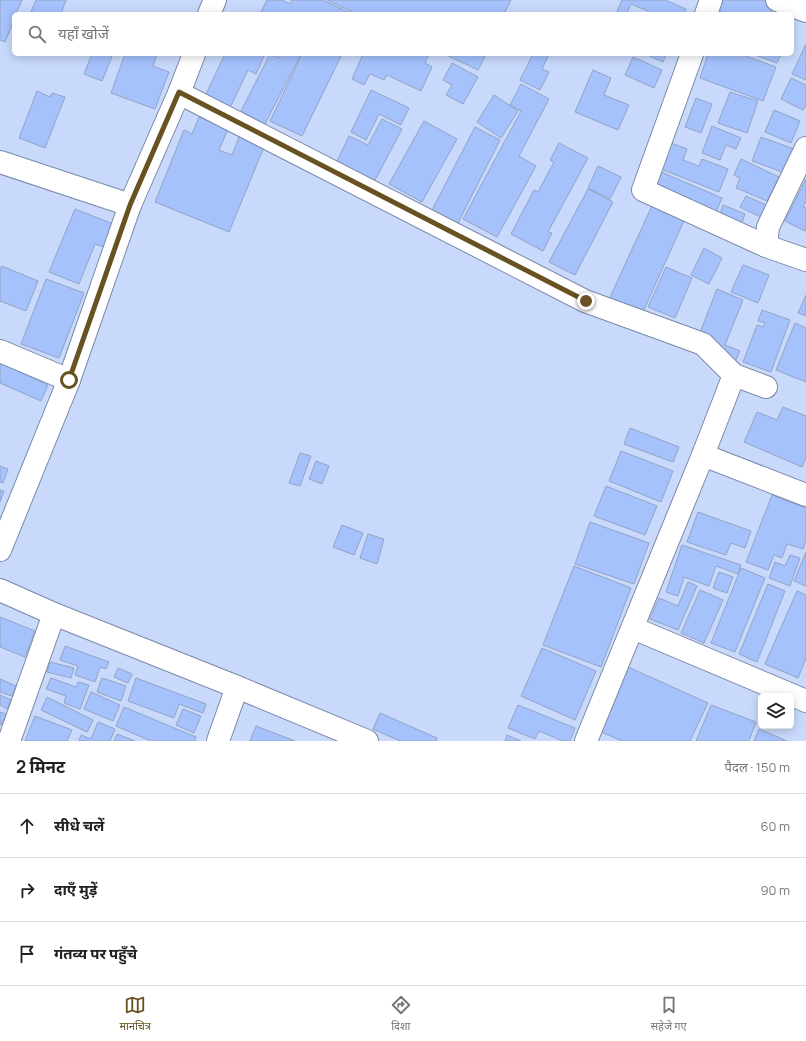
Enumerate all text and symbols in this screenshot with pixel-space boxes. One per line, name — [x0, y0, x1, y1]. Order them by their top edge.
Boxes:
search box — [12, 12, 794, 56]
icon: search — [26, 23, 48, 45]
text: यहाँ खोजें — [58, 23, 109, 44]
route end — [577, 292, 595, 310]
route start — [60, 371, 78, 389]
map controls — [758, 693, 794, 729]
button: layers — [758, 693, 794, 729]
text: 2 मिनट — [16, 755, 65, 778]
text: पैदल · 150 m — [725, 758, 790, 776]
icon: ahead — [16, 815, 38, 837]
text: सीधे चलें — [54, 815, 104, 836]
text: 60 m — [760, 817, 790, 835]
icon: right — [16, 879, 38, 901]
text: दाएँ मुड़ें — [54, 879, 97, 900]
text: 90 m — [760, 881, 790, 899]
icon: arrive — [16, 943, 38, 965]
text: गंतव्य पर पहुँचे — [54, 943, 137, 964]
tab: मानचित्र — [119, 994, 151, 1034]
tab: दिशा — [390, 994, 412, 1034]
tab: सहेजे गए — [651, 994, 687, 1034]

